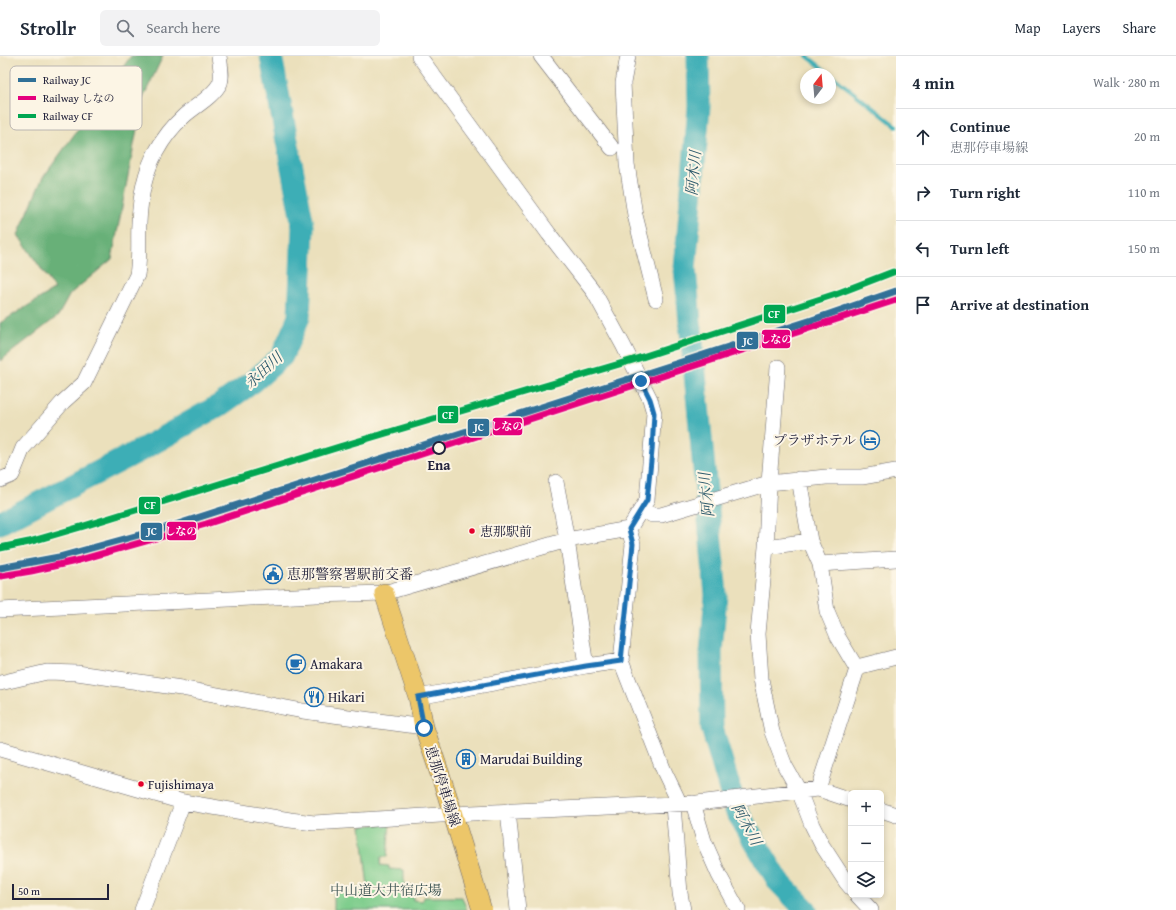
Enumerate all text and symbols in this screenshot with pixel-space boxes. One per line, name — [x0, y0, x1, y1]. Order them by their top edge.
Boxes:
search box — [100, 10, 380, 46]
text: Strollr — [20, 14, 76, 42]
icon: search — [114, 17, 136, 39]
text: Search here — [146, 17, 220, 38]
text: Map — [1015, 18, 1041, 38]
text: Layers — [1063, 18, 1101, 38]
text: Share — [1123, 18, 1156, 38]
legend — [10, 66, 142, 130]
north arrow — [800, 68, 836, 104]
text: 4 min — [912, 70, 954, 95]
text: Railway JC — [43, 72, 91, 88]
text: Walk · 280 m — [1093, 73, 1160, 92]
text: Railway しなの — [43, 90, 114, 106]
text: Railway CF — [43, 108, 93, 124]
text: Continue — [950, 116, 1011, 137]
icon: ahead — [912, 126, 934, 148]
text: 20 m — [1134, 127, 1160, 146]
text: 恵那停車場線 — [950, 138, 1028, 157]
water label: 阿木川 — [681, 148, 706, 196]
icon: right — [912, 182, 934, 204]
text: Turn right — [950, 182, 1021, 203]
text: 110 m — [1128, 183, 1160, 202]
icon: left — [912, 238, 934, 260]
text: Turn left — [950, 238, 1009, 259]
text: 150 m — [1128, 239, 1160, 258]
icon: arrive — [912, 294, 934, 316]
text: Arrive at destination — [950, 294, 1089, 315]
line badge: CF — [763, 304, 786, 324]
text: CF — [768, 306, 780, 322]
line badge: しなの — [761, 329, 791, 349]
line badge: JC — [736, 331, 759, 350]
text: しなの — [760, 331, 793, 347]
text: JC — [741, 333, 753, 349]
water label: 永田川 — [239, 346, 288, 393]
route end — [632, 372, 650, 390]
line badge: CF — [437, 405, 459, 424]
text: CF — [442, 407, 454, 423]
line badge: しなの — [492, 417, 523, 436]
line badge: JC — [467, 418, 490, 437]
text: しなの — [491, 418, 524, 434]
text: JC — [472, 419, 484, 435]
hotel icon: プラザホテル — [859, 429, 881, 451]
place label: プラザホテル — [773, 430, 856, 450]
marker: Ena — [432, 441, 446, 455]
place label: Ena — [428, 455, 451, 475]
water label: 阿木川 — [693, 470, 718, 518]
line badge: CF — [138, 496, 161, 515]
text: CF — [144, 497, 156, 513]
line badge: しなの — [166, 521, 197, 541]
line badge: JC — [140, 522, 163, 541]
place label: 恵那駅前 — [480, 522, 532, 541]
text: JC — [145, 523, 157, 539]
text: しなの — [165, 523, 198, 539]
marker: 恵那駅前 — [467, 526, 477, 536]
public building icon: 恵那警察署駅前交番 — [262, 563, 284, 585]
place label: 恵那警察署駅前交番 — [287, 564, 413, 584]
cafe icon: Amakara — [285, 653, 307, 675]
place label: Amakara — [310, 654, 363, 674]
restaurant icon: Hikari — [303, 686, 325, 708]
place label: Hikari — [328, 687, 365, 707]
route start — [415, 719, 433, 737]
street label: 恵那停車場線 — [421, 743, 465, 829]
building icon: Marudai Building — [455, 748, 477, 770]
place label: Marudai Building — [480, 749, 582, 769]
place label: Fujishimaya — [148, 775, 215, 794]
marker: Fujishimaya — [136, 779, 146, 789]
map controls — [848, 790, 884, 898]
button: + — [848, 790, 884, 826]
water label: 阿木川 — [727, 799, 768, 851]
button: − — [848, 826, 884, 862]
button: layers — [848, 862, 884, 898]
park label: 中山道大井宿広場 — [330, 880, 442, 900]
scale bar — [12, 882, 109, 901]
text: 50 m — [18, 883, 40, 899]

